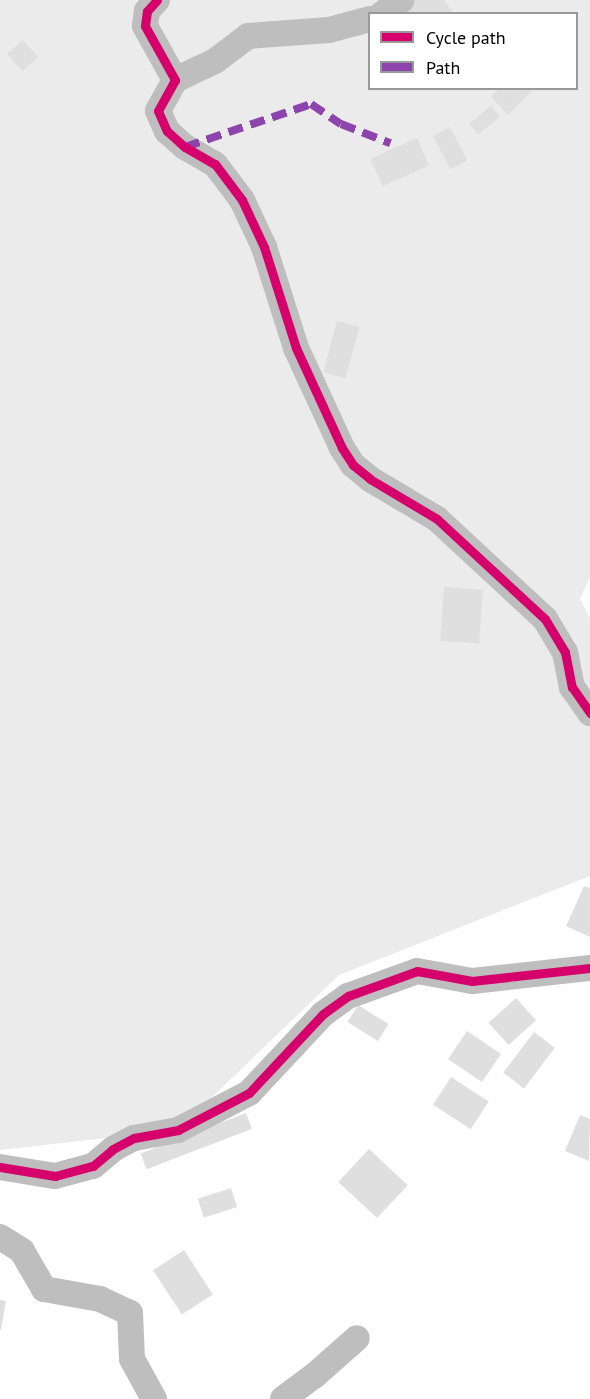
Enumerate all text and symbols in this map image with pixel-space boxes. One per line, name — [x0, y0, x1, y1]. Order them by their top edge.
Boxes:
legend — [368, 12, 578, 90]
text: Cycle path — [426, 26, 506, 49]
text: Path — [426, 56, 460, 79]

